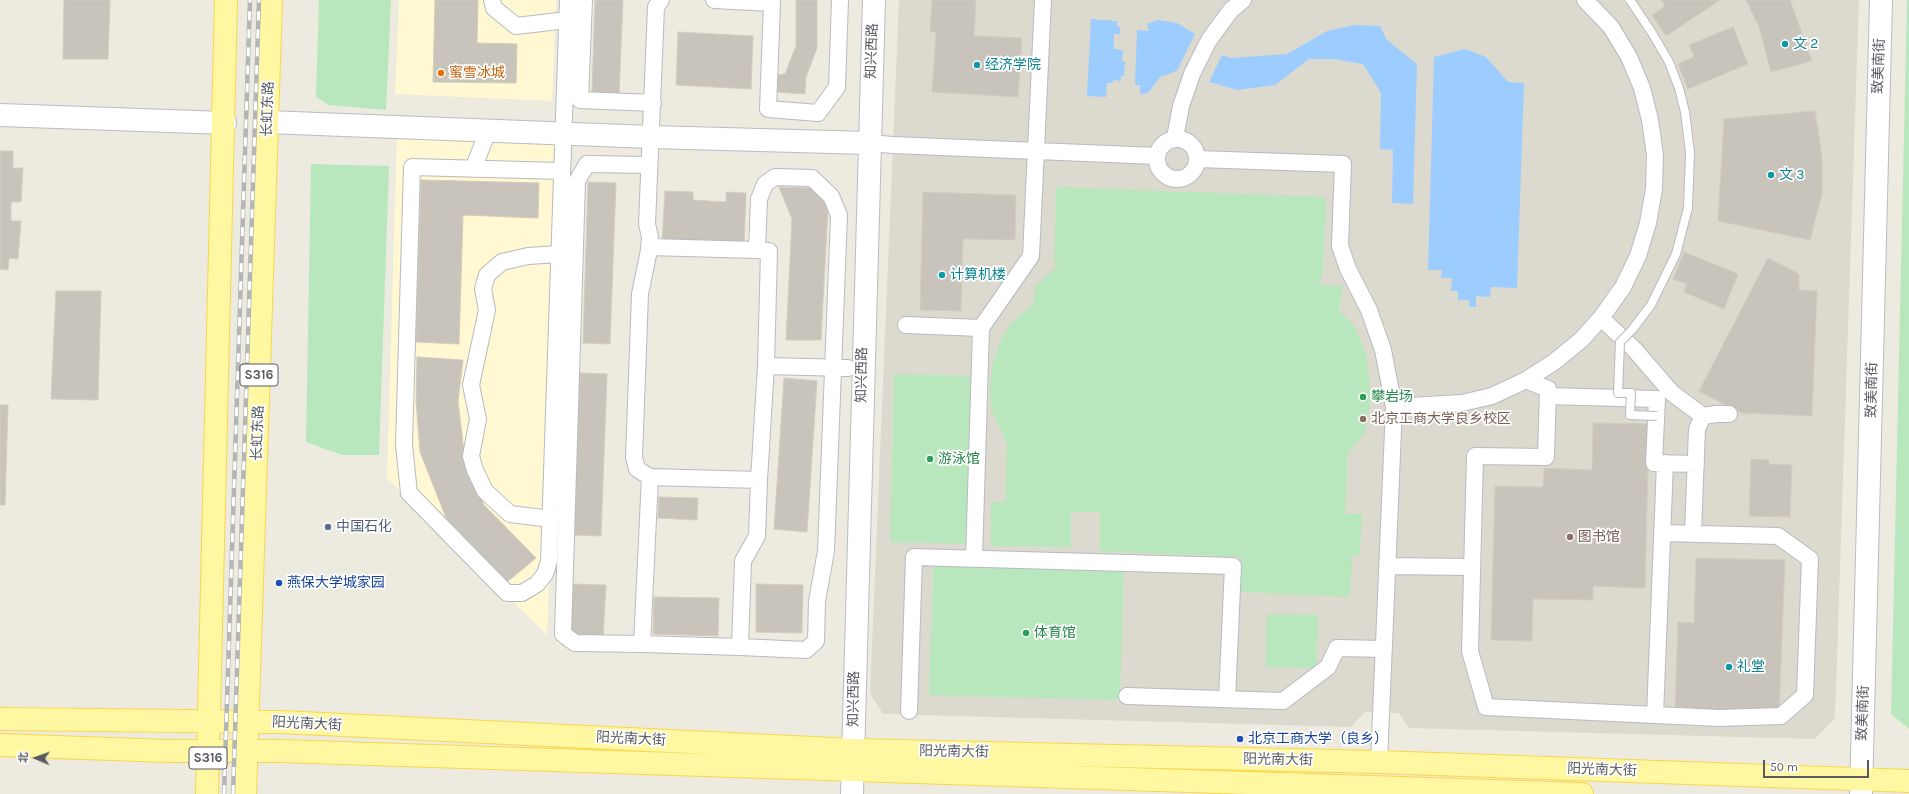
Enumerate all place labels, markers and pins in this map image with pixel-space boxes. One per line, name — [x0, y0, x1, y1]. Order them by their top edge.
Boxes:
place label: 文 2 — [1793, 36, 1818, 52]
marker: 文 2 — [1780, 39, 1790, 49]
place label: 经济学院 — [985, 57, 1041, 73]
marker: 经济学院 — [972, 60, 982, 70]
place label: 蜜雪冰城 — [449, 65, 505, 81]
marker: 蜜雪冰城 — [436, 68, 446, 78]
place label: 文 3 — [1779, 167, 1805, 183]
marker: 文 3 — [1766, 170, 1776, 180]
place label: 计算机楼 — [950, 267, 1006, 283]
marker: 计算机楼 — [937, 270, 947, 280]
place label: 攀岩场 — [1371, 389, 1413, 405]
marker: 攀岩场 — [1358, 392, 1368, 402]
place label: 北京工商大学良乡校区 — [1371, 411, 1511, 427]
marker: 北京工商大学良乡校区 — [1358, 414, 1368, 424]
place label: 游泳馆 — [938, 451, 980, 467]
marker: 游泳馆 — [925, 454, 935, 464]
place label: 中国石化 — [336, 519, 392, 535]
marker: 中国石化 — [323, 522, 333, 532]
place label: 图书馆 — [1578, 529, 1620, 545]
marker: 图书馆 — [1565, 532, 1575, 542]
place label: 燕保大学城家园 — [287, 575, 385, 591]
marker: 燕保大学城家园 — [274, 578, 284, 588]
place label: 体育馆 — [1034, 625, 1076, 641]
marker: 体育馆 — [1021, 628, 1031, 638]
place label: 礼堂 — [1737, 659, 1765, 675]
marker: 礼堂 — [1724, 662, 1734, 672]
place label: 北京工商大学（良乡） — [1248, 731, 1388, 747]
marker: 北京工商大学（良乡） — [1235, 734, 1245, 744]

